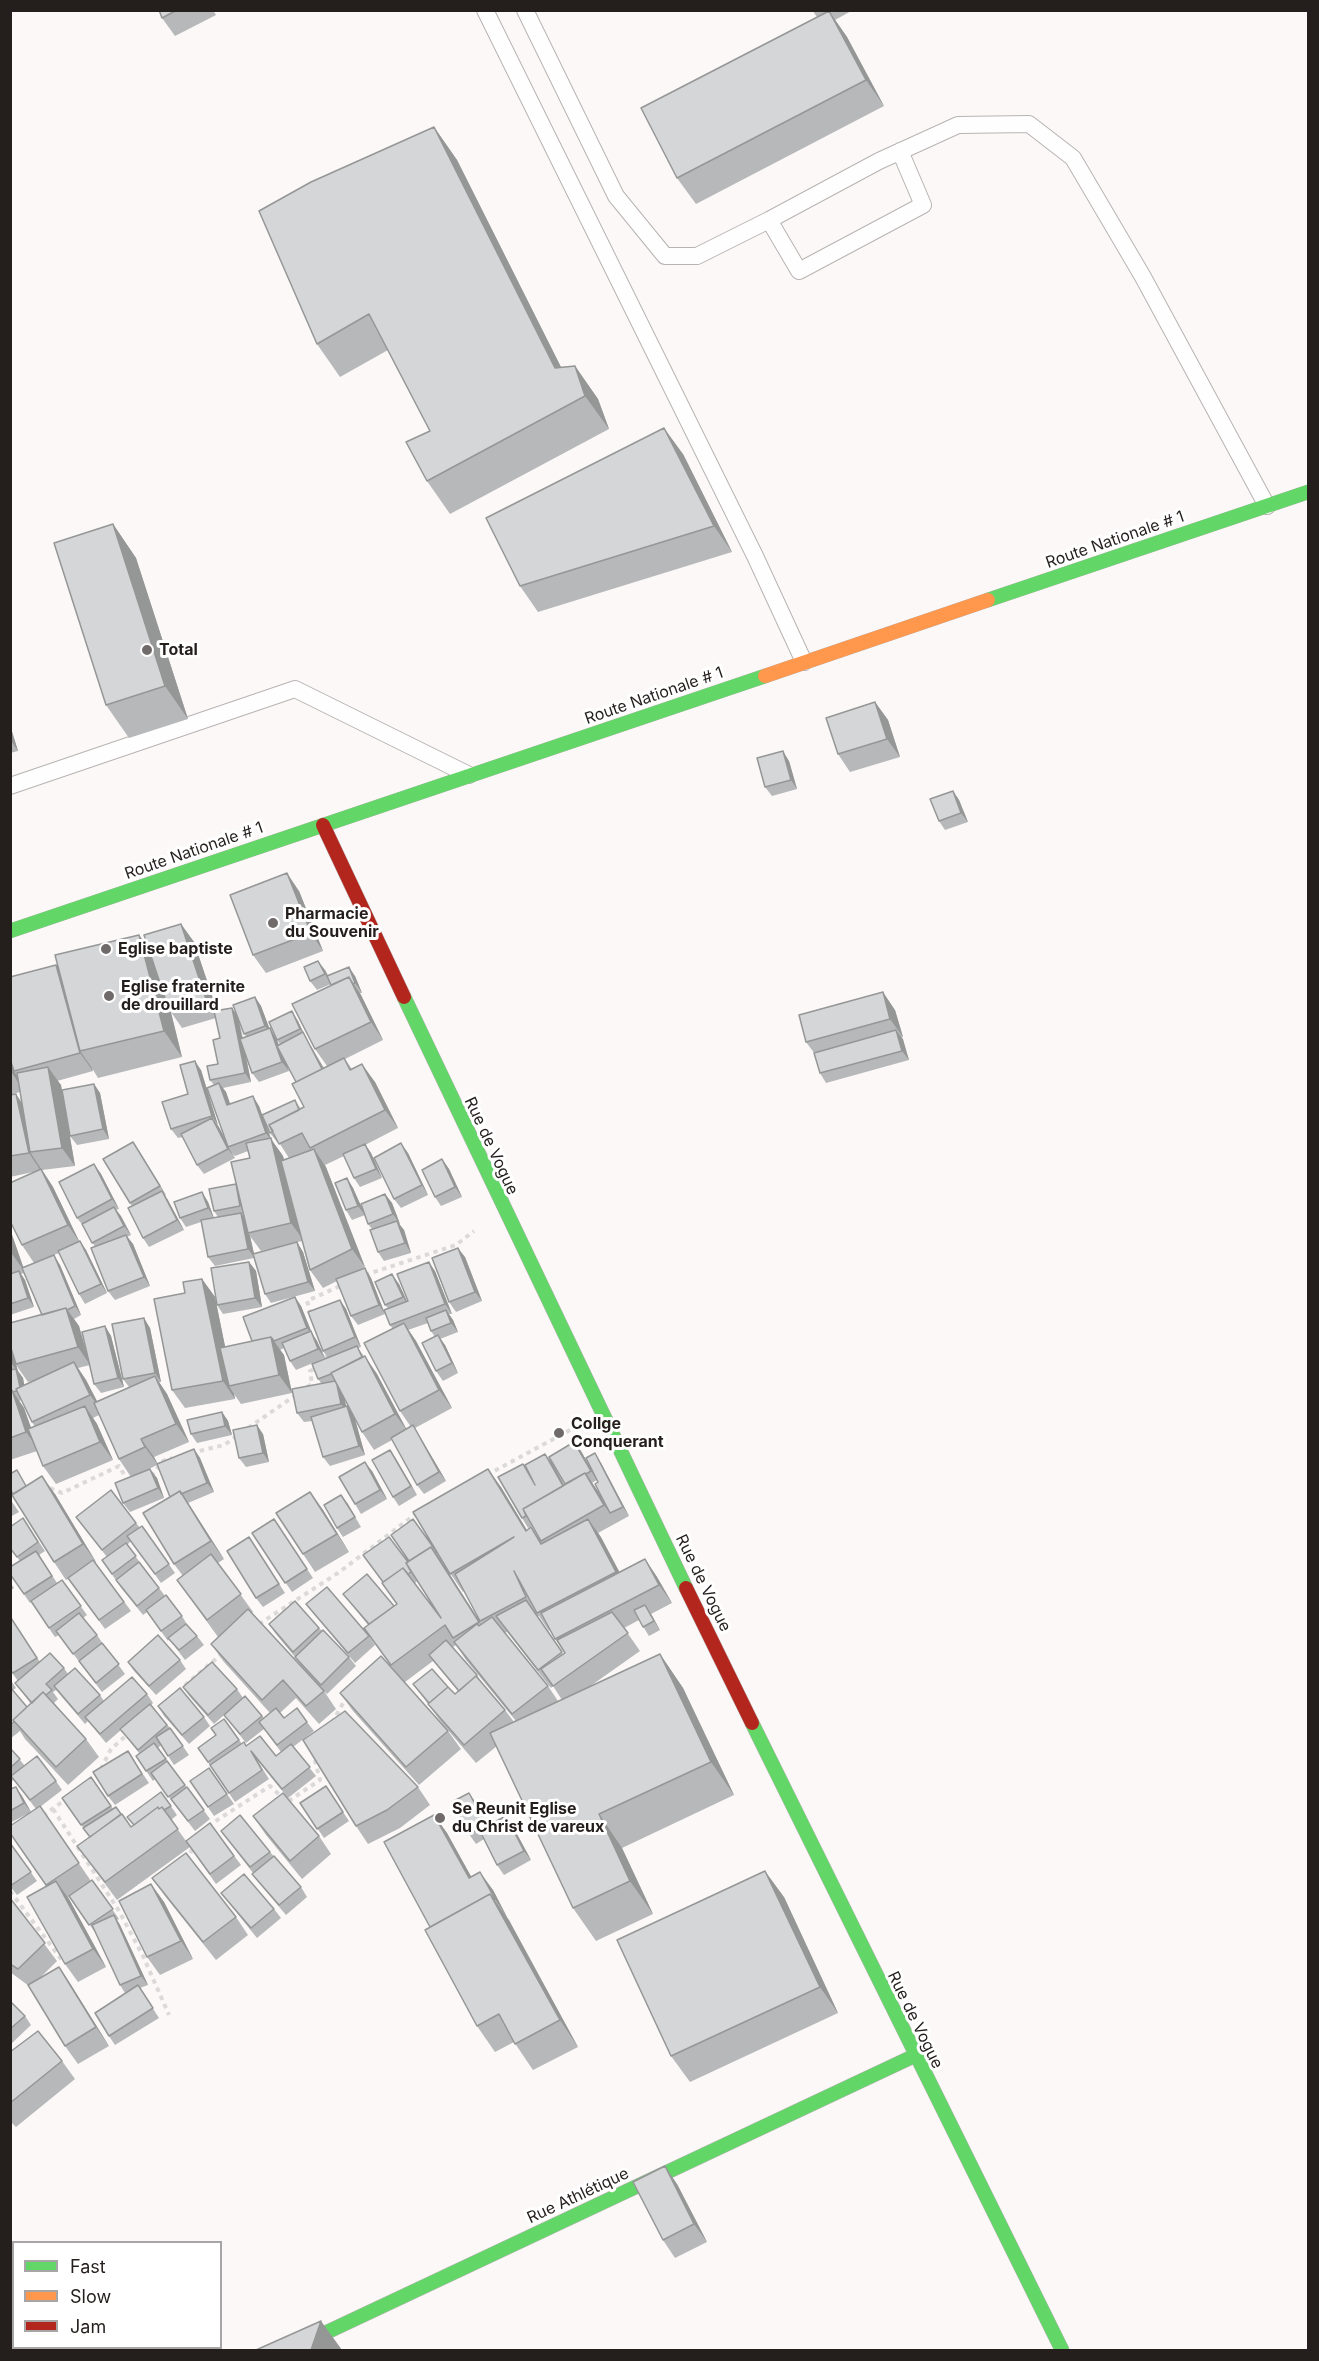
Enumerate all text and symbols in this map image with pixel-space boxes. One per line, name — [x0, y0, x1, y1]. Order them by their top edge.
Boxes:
street label: Route Nationale # 1 — [1043, 507, 1187, 573]
place label: Total — [159, 640, 198, 660]
marker: Total — [140, 643, 154, 657]
street label: Route Nationale # 1 — [582, 663, 726, 729]
street label: Route Nationale # 1 — [122, 818, 266, 884]
place label: Pharmacie du Souvenir — [285, 904, 379, 942]
marker: Pharmacie du Souvenir — [266, 916, 280, 930]
place label: Eglise baptiste — [118, 939, 233, 959]
marker: Eglise baptiste — [99, 942, 113, 956]
place label: Eglise fraternite de drouillard — [121, 977, 245, 1015]
marker: Eglise fraternite de drouillard — [102, 989, 116, 1003]
street label: Rue de Vogue — [460, 1094, 522, 1198]
place label: Collge Conquerant — [571, 1414, 664, 1452]
marker: Collge Conquerant — [552, 1426, 566, 1440]
street label: Rue de Vogue — [671, 1531, 735, 1635]
place label: Se Reunit Eglise du Christ de vareux — [452, 1799, 604, 1837]
marker: Se Reunit Eglise du Christ de vareux — [433, 1811, 447, 1825]
street label: Rue de Vogue — [883, 1968, 947, 2072]
street label: Rue Athlétique — [524, 2164, 632, 2228]
legend — [12, 2241, 222, 2349]
text: Fast — [70, 2256, 106, 2277]
text: Slow — [70, 2286, 111, 2307]
text: Jam — [70, 2316, 106, 2337]

